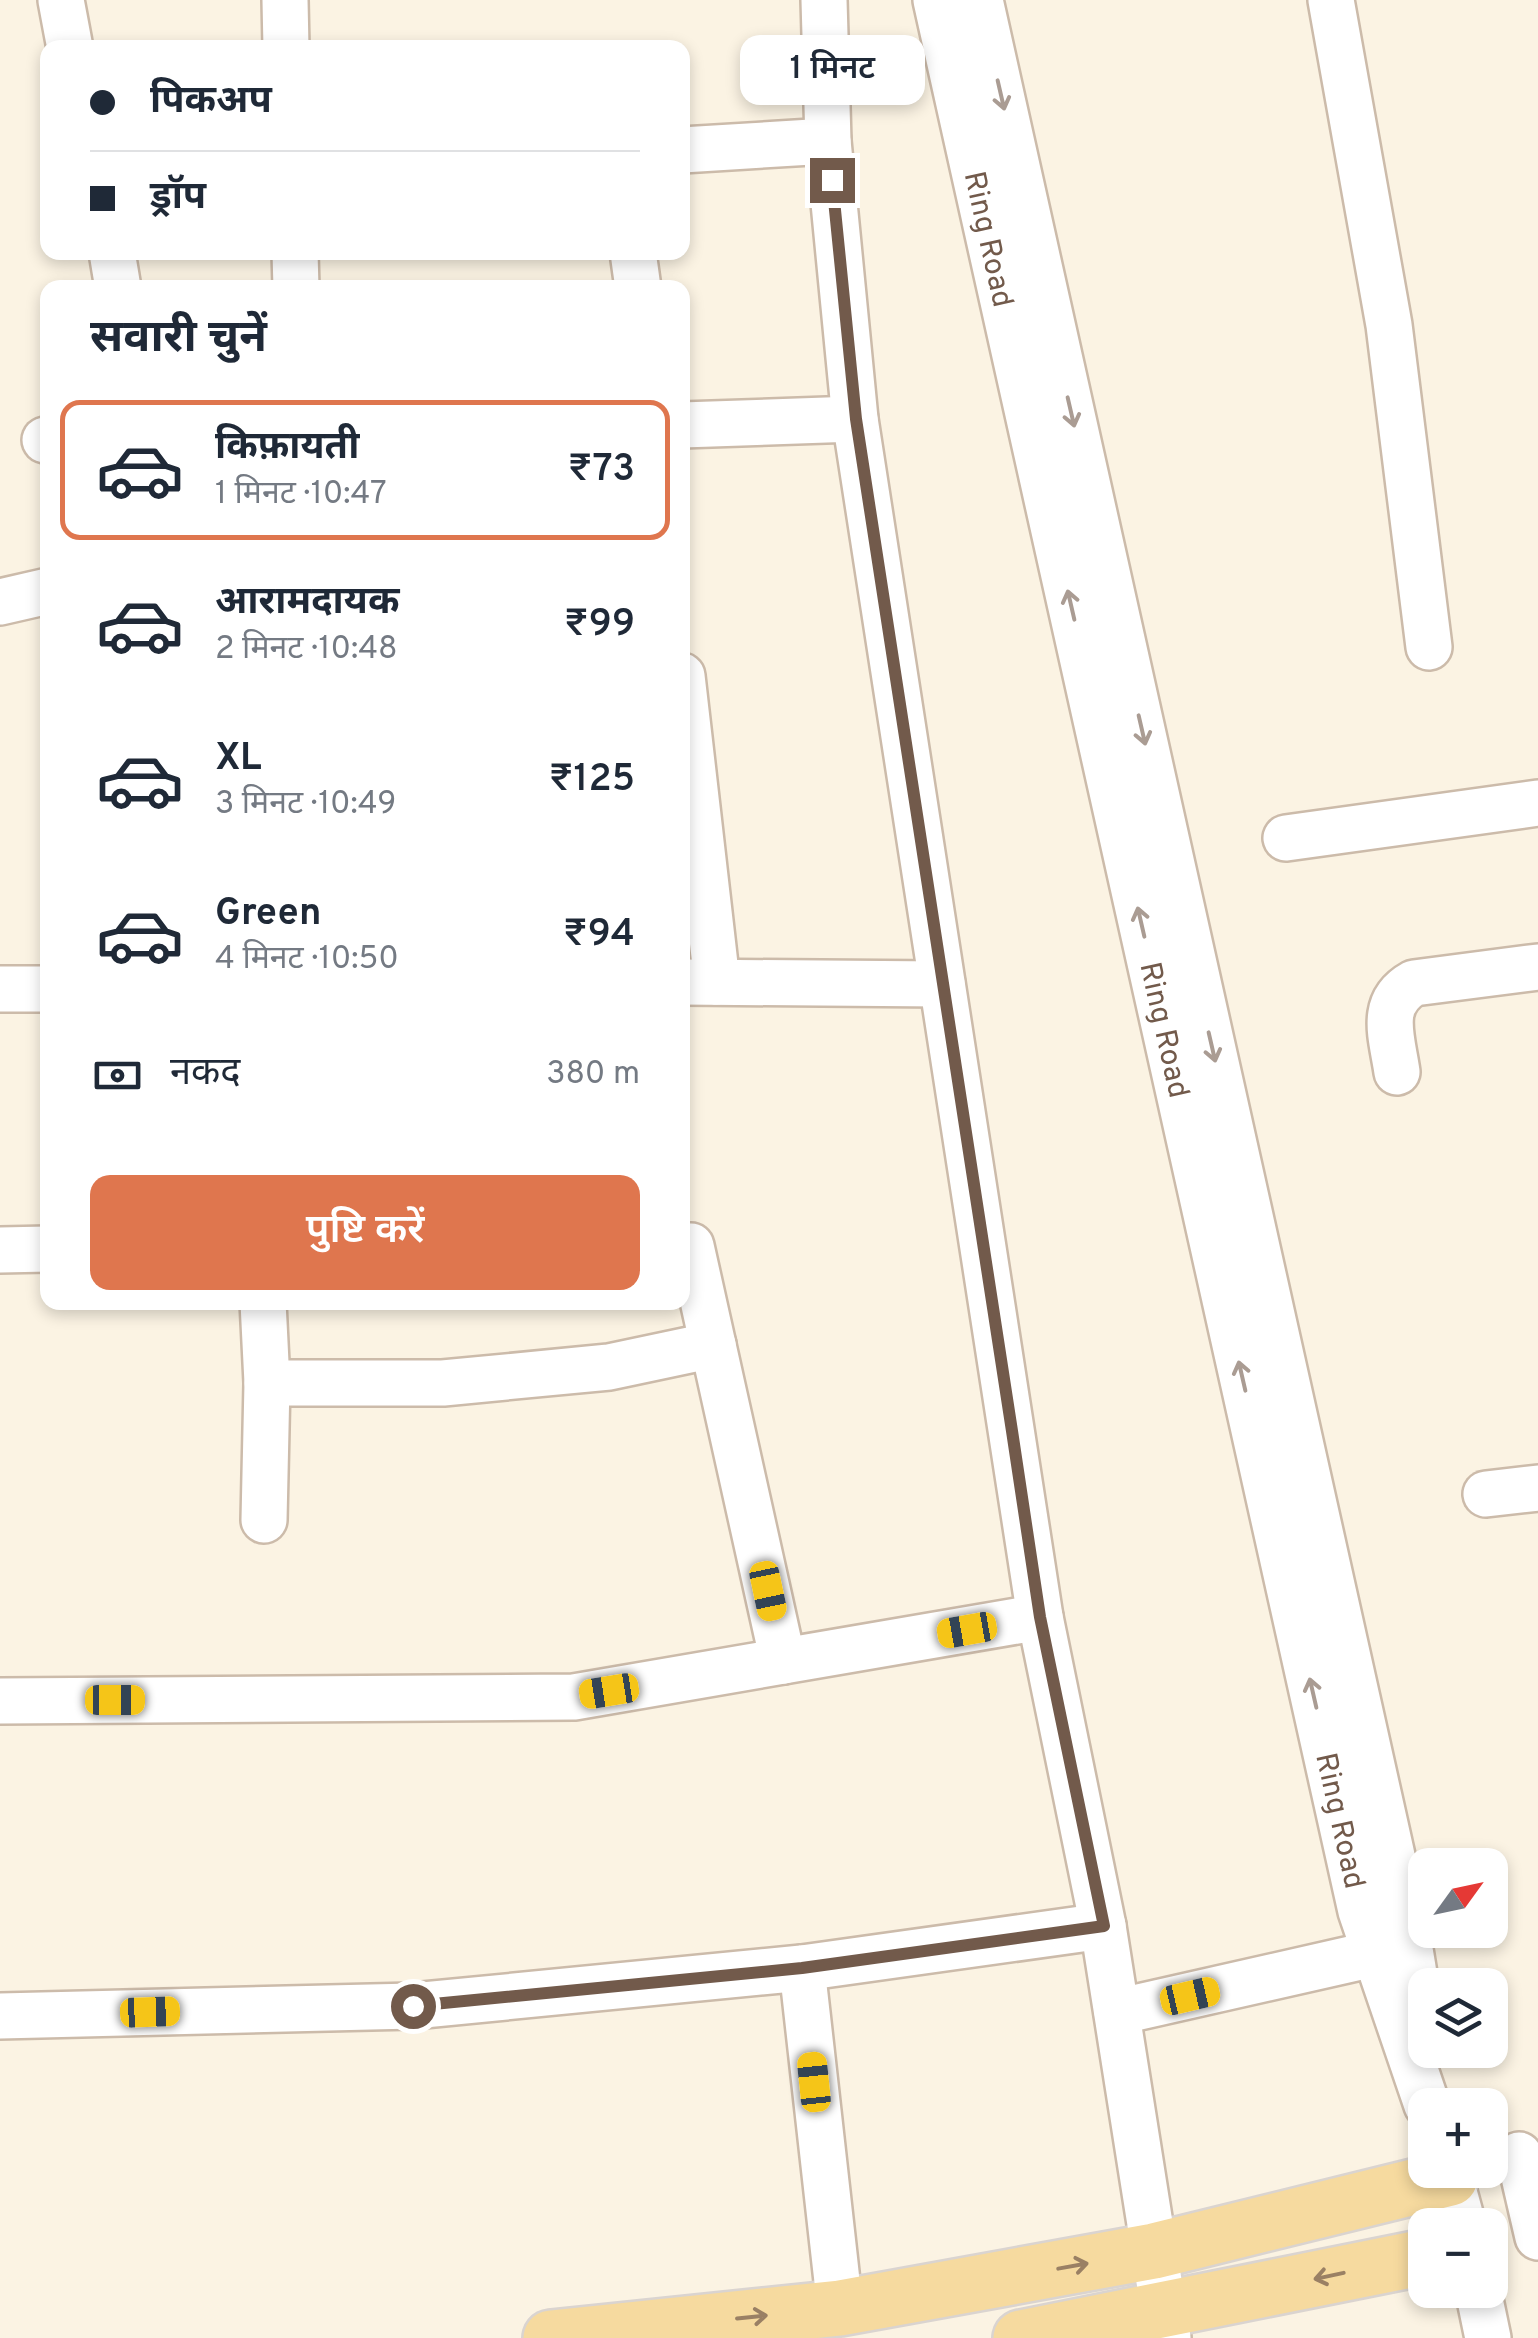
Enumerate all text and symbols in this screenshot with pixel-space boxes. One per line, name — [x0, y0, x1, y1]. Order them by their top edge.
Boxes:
callout: 1 मिनट — [740, 35, 924, 105]
text: 1 मिनट — [790, 50, 875, 90]
text: पिकअप — [150, 78, 272, 127]
one-way arrow — [993, 78, 1011, 110]
route end — [810, 158, 855, 203]
street label: Ring Road — [954, 168, 1020, 311]
text: ड्रॉप — [150, 174, 206, 223]
text: सवारी चुनें — [90, 311, 267, 368]
one-way arrow — [1063, 396, 1081, 428]
text: किफ़ायती — [215, 424, 359, 473]
icon: car — [95, 425, 185, 515]
text: ₹73 — [568, 446, 635, 495]
text: 1 मिनट · 10:47 — [215, 475, 387, 515]
text: आरामदायक — [215, 579, 399, 628]
icon: car — [95, 580, 185, 670]
one-way arrow — [1061, 589, 1079, 621]
text: ₹99 — [564, 601, 635, 650]
text: 2 मिनट · 10:48 — [215, 630, 398, 670]
one-way arrow — [1133, 713, 1152, 745]
icon: car — [95, 735, 185, 825]
text: XL — [215, 735, 262, 784]
text: ₹125 — [549, 756, 635, 805]
text: 3 मिनट · 10:49 — [215, 785, 396, 825]
icon: car — [95, 890, 185, 980]
text: Green — [215, 890, 321, 939]
one-way arrow — [1131, 907, 1149, 939]
text: ₹94 — [563, 911, 635, 960]
text: 4 मिनट · 10:50 — [215, 940, 399, 980]
street label: Ring Road — [1130, 959, 1196, 1102]
one-way arrow — [1204, 1030, 1222, 1062]
icon: cash — [90, 1048, 145, 1103]
text: नकद — [170, 1050, 240, 1099]
text: 380 m — [546, 1055, 640, 1095]
button: पुष्टि करें — [90, 1175, 640, 1290]
one-way arrow — [1232, 1361, 1250, 1393]
car — [747, 1559, 789, 1623]
car — [935, 1610, 999, 1650]
car — [577, 1671, 641, 1711]
one-way arrow — [1303, 1678, 1321, 1710]
car — [85, 1685, 145, 1715]
street label: Ring Road — [1305, 1750, 1372, 1893]
north arrow — [1408, 1848, 1508, 1948]
map controls — [1408, 1848, 1508, 2308]
button: layers — [1408, 1968, 1508, 2068]
car — [1157, 1975, 1223, 2017]
route start — [391, 1984, 436, 2029]
car — [119, 1996, 181, 2028]
car — [796, 2051, 832, 2113]
button: + — [1408, 2088, 1508, 2188]
button: − — [1408, 2208, 1508, 2308]
one-way arrow — [1056, 2256, 1089, 2275]
one-way arrow — [1314, 2268, 1346, 2287]
one-way arrow — [736, 2307, 768, 2326]

